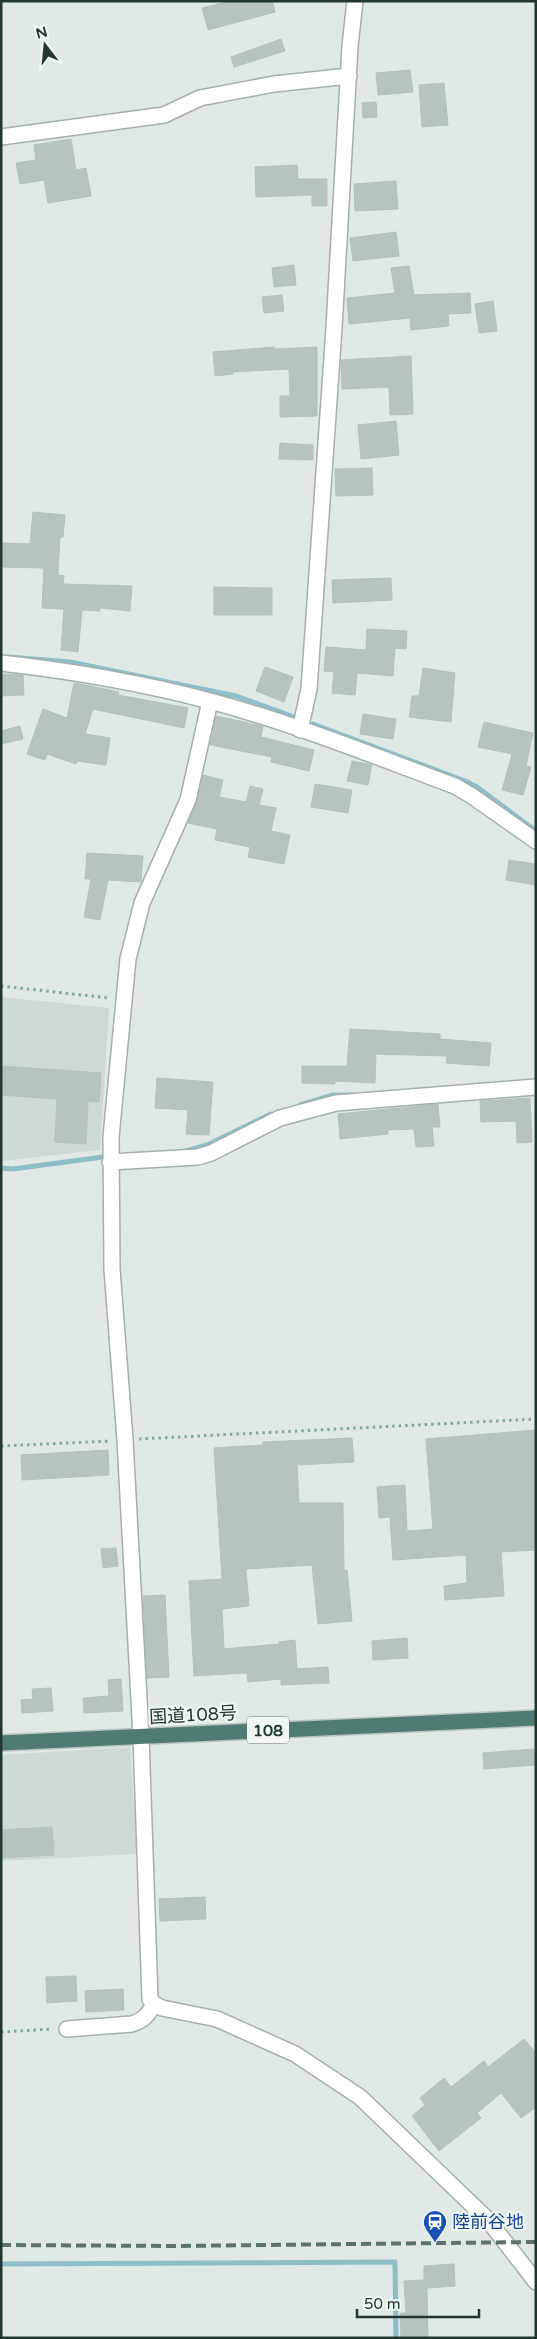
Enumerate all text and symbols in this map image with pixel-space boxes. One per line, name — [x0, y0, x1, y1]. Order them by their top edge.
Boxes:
north arrow — [20, 20, 70, 70]
text: N — [34, 23, 49, 43]
street label: 国道108号 — [149, 1702, 237, 1728]
road number: 108 — [247, 1716, 289, 1744]
station icon: 陸前谷地 — [422, 2209, 448, 2243]
place label: 陸前谷地 — [452, 2211, 524, 2233]
scale bar — [357, 2286, 480, 2318]
text: 50 m — [364, 2295, 401, 2313]

